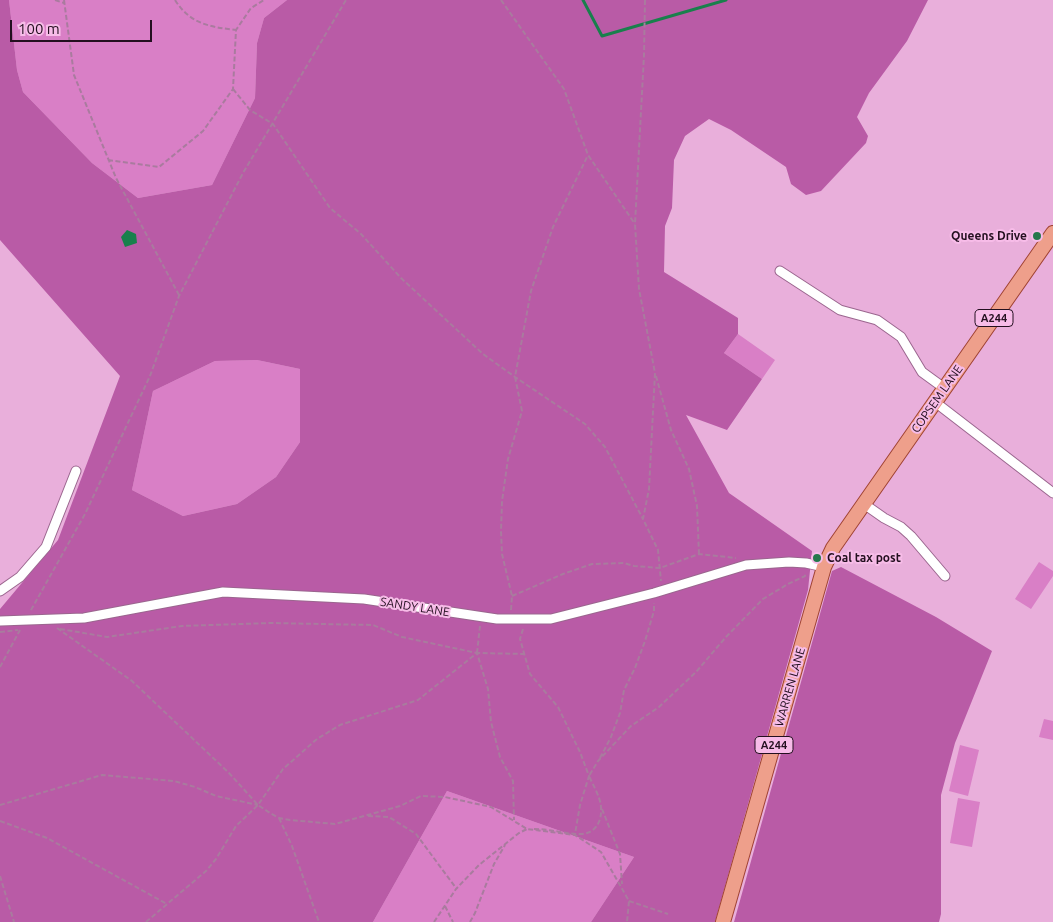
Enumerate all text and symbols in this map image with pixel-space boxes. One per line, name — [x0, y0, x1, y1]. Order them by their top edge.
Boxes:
scale bar — [12, 10, 155, 42]
text: 100 m — [18, 20, 60, 37]
place label: Queens Drive — [951, 229, 1027, 243]
marker: Queens Drive — [1031, 230, 1043, 242]
road number: A244 — [975, 310, 1013, 326]
street label: COPSEM LANE — [908, 362, 966, 436]
place label: Coal tax post — [827, 551, 901, 565]
marker: Coal tax post — [811, 552, 823, 564]
street label: SANDY LANE — [379, 594, 451, 620]
street label: WARREN LANE — [772, 646, 808, 728]
road number: A244 — [755, 736, 793, 754]

